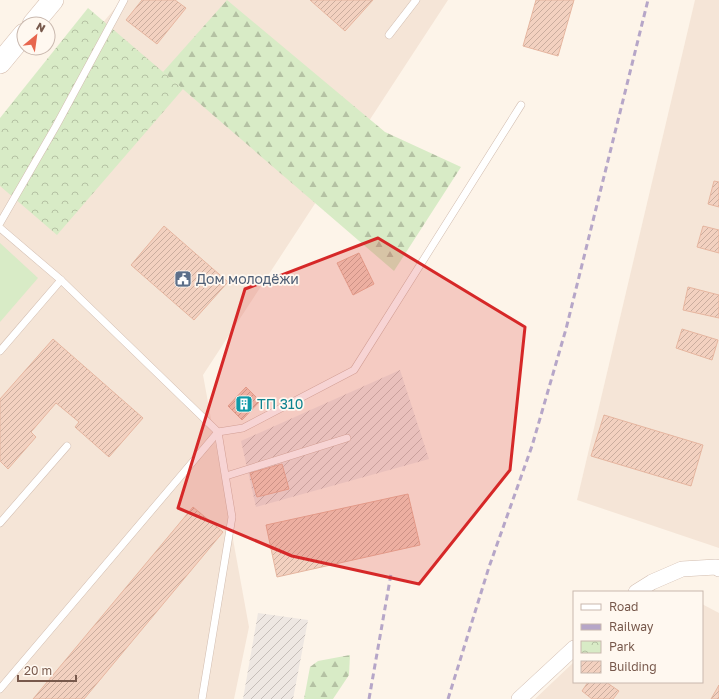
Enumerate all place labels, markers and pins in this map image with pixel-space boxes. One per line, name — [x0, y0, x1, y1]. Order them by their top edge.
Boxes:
public building icon: Дом молодёжи — [173, 269, 193, 289]
place label: Дом молодёжи — [196, 270, 299, 287]
building icon: ТП 310 — [234, 394, 254, 414]
place label: ТП 310 — [257, 395, 303, 412]

